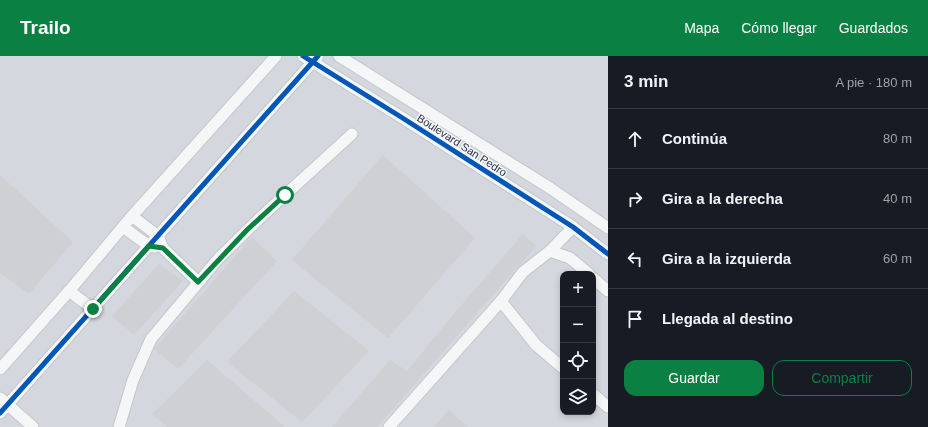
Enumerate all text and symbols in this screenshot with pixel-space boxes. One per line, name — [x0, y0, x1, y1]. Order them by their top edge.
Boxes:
text: Trailo — [20, 17, 71, 38]
text: Mapa — [684, 20, 719, 36]
text: Cómo llegar — [741, 20, 817, 36]
text: Guardados — [839, 20, 908, 36]
text: 3 min — [624, 72, 668, 91]
text: A pie · 180 m — [835, 75, 912, 90]
street label: Boulevard San Pedro — [415, 111, 509, 179]
icon: ahead — [624, 128, 646, 150]
text: Continúa — [662, 130, 727, 147]
text: 80 m — [883, 131, 912, 146]
route start — [276, 186, 294, 204]
icon: right — [624, 188, 646, 210]
text: Gira a la derecha — [662, 190, 783, 207]
text: 40 m — [883, 191, 912, 206]
icon: left — [624, 248, 646, 270]
text: Gira a la izquierda — [662, 250, 791, 267]
text: 60 m — [883, 251, 912, 266]
map controls — [560, 271, 596, 415]
button: + — [560, 271, 596, 307]
route end — [84, 300, 102, 318]
button: − — [560, 307, 596, 343]
icon: arrive — [624, 308, 646, 330]
text: Llegada al destino — [662, 310, 793, 327]
button: locate — [560, 343, 596, 379]
button: Guardar — [624, 360, 764, 396]
button: Compartir — [772, 360, 912, 396]
button: layers — [560, 379, 596, 415]

